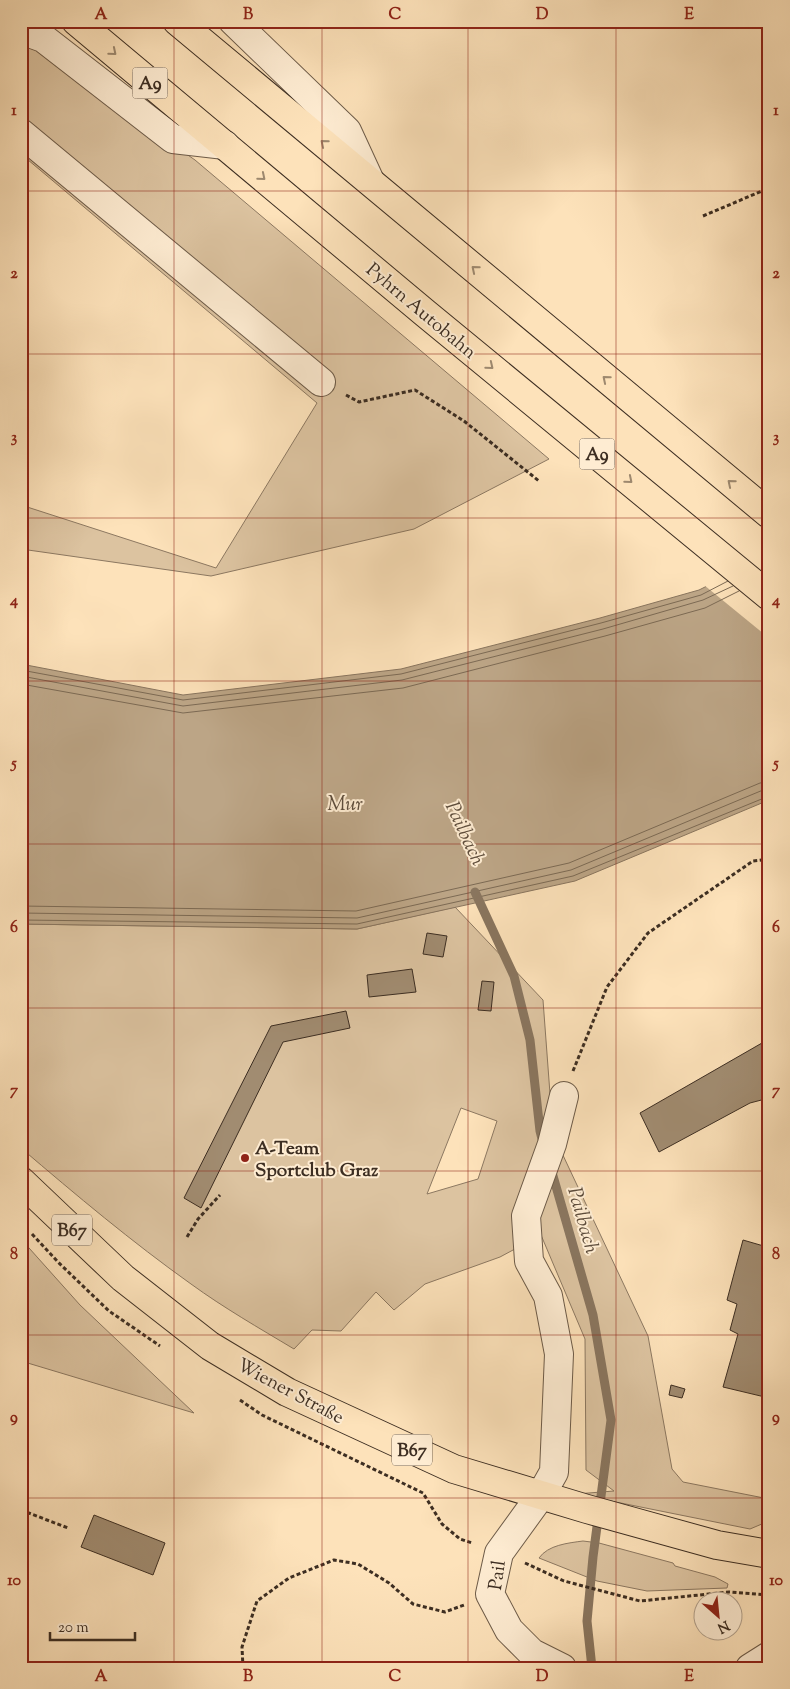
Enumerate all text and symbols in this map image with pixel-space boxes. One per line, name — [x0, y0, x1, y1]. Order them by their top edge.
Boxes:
text: A — [95, 4, 108, 27]
text: B — [243, 4, 253, 27]
text: C — [389, 4, 402, 27]
text: D — [536, 4, 549, 27]
text: E — [684, 4, 694, 27]
one-way arrow — [108, 47, 117, 56]
road number: A9 — [132, 68, 168, 99]
text: 1 — [11, 100, 17, 123]
text: 1 — [773, 100, 779, 123]
one-way arrow — [320, 139, 329, 148]
one-way arrow — [256, 171, 265, 179]
street label: Pyhrn Autobahn — [359, 257, 482, 366]
text: 2 — [10, 263, 18, 286]
text: 2 — [772, 263, 780, 286]
one-way arrow — [472, 266, 481, 275]
one-way arrow — [484, 361, 493, 369]
one-way arrow — [603, 375, 612, 384]
text: 3 — [11, 427, 18, 450]
text: 3 — [773, 427, 780, 450]
road number: A9 — [580, 438, 614, 469]
one-way arrow — [623, 475, 632, 483]
one-way arrow — [728, 479, 737, 488]
text: 4 — [9, 590, 18, 613]
text: 4 — [771, 590, 780, 613]
text: 5 — [9, 753, 17, 776]
text: 5 — [771, 753, 779, 776]
water label: Mur — [327, 791, 363, 820]
water label: Pailbach — [436, 797, 491, 871]
text: 6 — [10, 917, 18, 940]
text: 6 — [772, 917, 780, 940]
text: 7 — [10, 1080, 19, 1103]
text: 7 — [772, 1080, 781, 1103]
place label: A-Team Sportclub Graz — [255, 1136, 378, 1185]
marker: A-Team Sportclub Graz — [239, 1152, 251, 1164]
water label: Pailbach — [558, 1184, 605, 1258]
road number: B67 — [52, 1214, 92, 1246]
text: 8 — [10, 1244, 18, 1267]
text: 8 — [772, 1244, 780, 1267]
street label: Wiener Straße — [231, 1353, 348, 1432]
text: 9 — [10, 1407, 18, 1430]
text: 9 — [772, 1407, 780, 1430]
road number: B67 — [392, 1434, 432, 1466]
street label: Pail — [483, 1559, 514, 1592]
text: 10 — [7, 1570, 21, 1593]
text: 10 — [769, 1570, 783, 1593]
north arrow — [692, 1592, 742, 1642]
scale bar — [50, 1609, 135, 1641]
text: N — [713, 1614, 733, 1637]
text: 20 m — [58, 1618, 89, 1639]
text: A — [95, 1666, 108, 1689]
text: B — [243, 1666, 253, 1689]
text: C — [389, 1666, 402, 1689]
text: D — [536, 1666, 549, 1689]
text: E — [684, 1666, 694, 1689]

